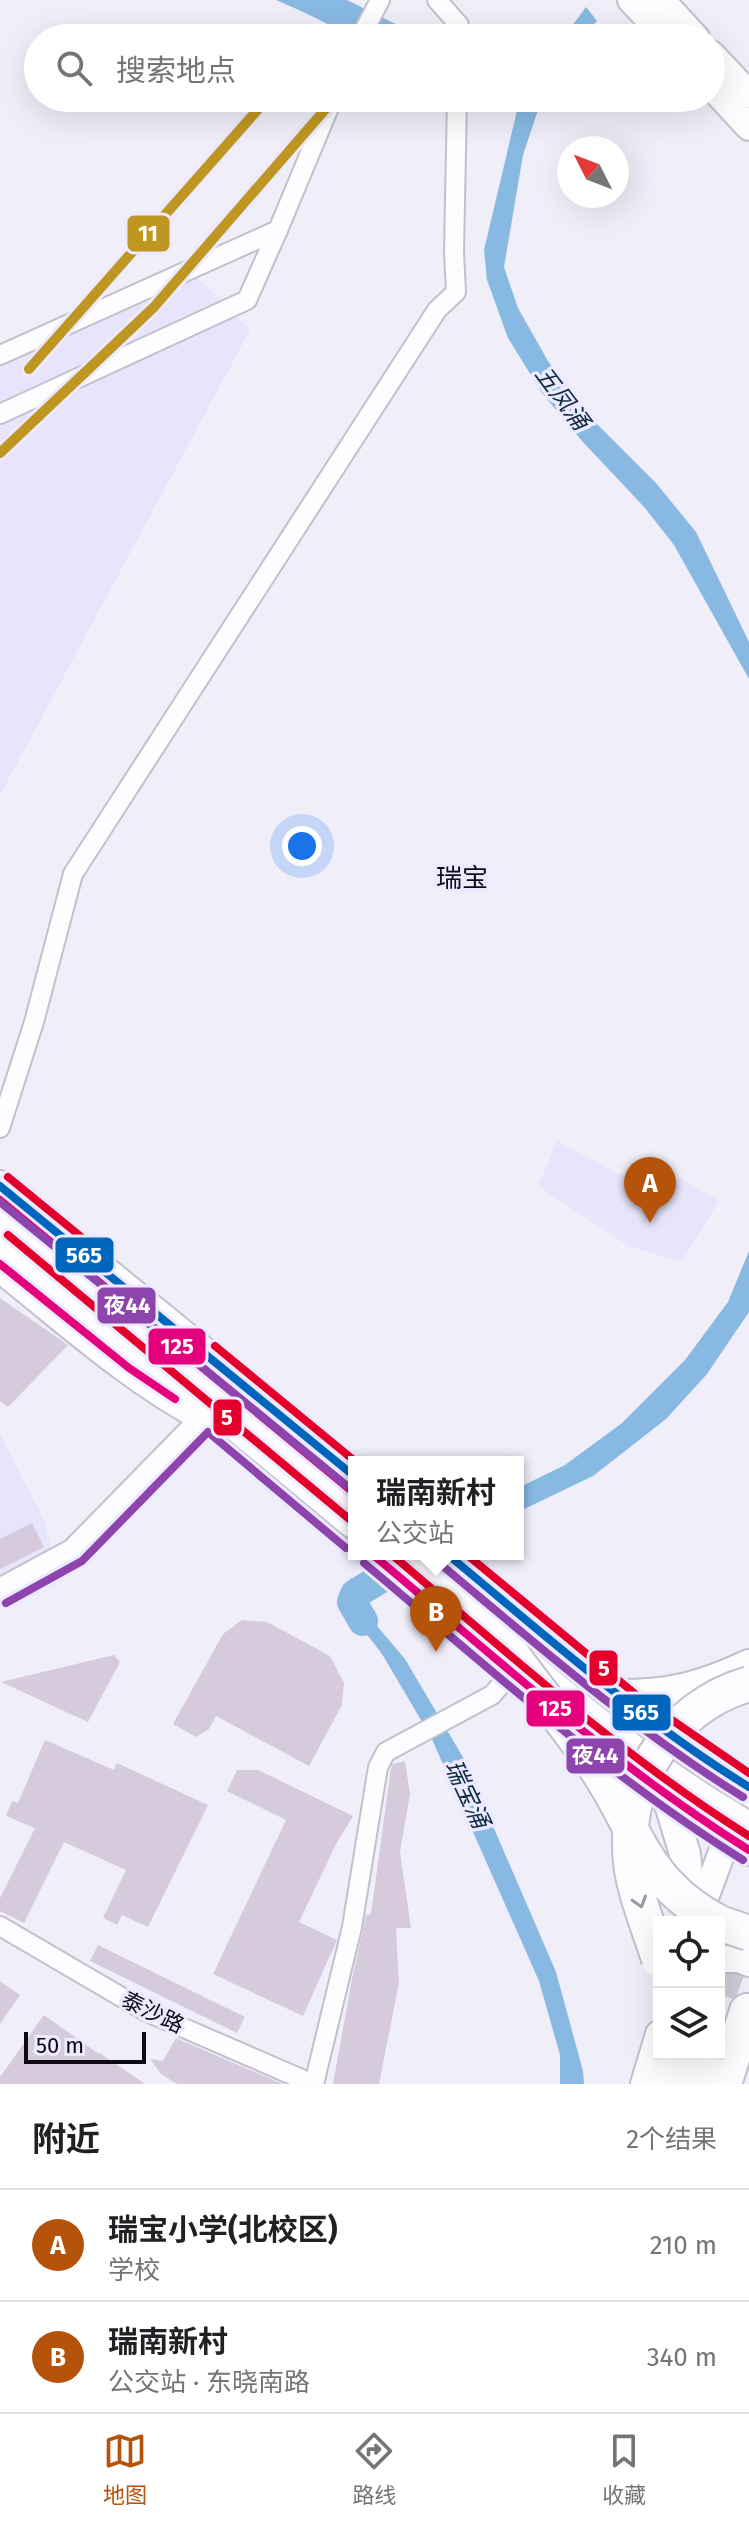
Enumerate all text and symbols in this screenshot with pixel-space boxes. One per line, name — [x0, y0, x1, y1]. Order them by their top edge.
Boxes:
search box — [24, 24, 725, 112]
icon: search — [52, 46, 96, 90]
text: 搜索地点 — [116, 53, 236, 89]
north arrow — [557, 136, 629, 208]
line badge: 11 — [126, 214, 171, 253]
text: 11 — [138, 220, 158, 247]
water label: 五凤涌 — [529, 361, 597, 438]
your location — [282, 826, 322, 866]
district label: 瑞宝 — [436, 863, 488, 894]
pin: A — [624, 1157, 676, 1223]
line badge: 565 — [54, 1236, 115, 1274]
text: 565 — [66, 1242, 102, 1269]
line badge: 夜44 — [96, 1286, 157, 1325]
text: 夜44 — [104, 1292, 150, 1319]
line badge: 125 — [147, 1327, 207, 1366]
text: 125 — [160, 1333, 194, 1360]
line badge: 5 — [212, 1398, 243, 1437]
text: 5 — [221, 1404, 233, 1431]
popup — [348, 1456, 524, 1560]
text: 瑞南新村 — [376, 1475, 496, 1511]
text: 公交站 — [376, 1518, 454, 1549]
pin: B — [410, 1586, 462, 1652]
line badge: 5 — [588, 1649, 619, 1687]
text: 5 — [598, 1655, 610, 1682]
line badge: 125 — [525, 1689, 586, 1728]
line badge: 565 — [611, 1693, 672, 1732]
text: 125 — [538, 1695, 572, 1722]
text: 565 — [623, 1699, 659, 1726]
line badge: 夜44 — [565, 1737, 626, 1775]
text: 夜44 — [572, 1742, 618, 1769]
water label: 瑞宝涌 — [439, 1755, 496, 1835]
one-way arrow — [631, 1894, 647, 1908]
map controls — [653, 1916, 725, 2060]
button: locate — [653, 1916, 725, 1988]
street label: 泰沙路 — [117, 1986, 188, 2039]
button: layers — [653, 1988, 725, 2060]
scale bar — [24, 2028, 146, 2064]
text: 50 m — [36, 2032, 84, 2059]
text: 附近 — [32, 2119, 100, 2160]
text: 2个结果 — [626, 2124, 717, 2155]
text: 瑞宝小学(北校区) — [108, 2212, 338, 2248]
text: A — [50, 2230, 66, 2261]
text: 210 m — [650, 2230, 717, 2261]
text: 学校 — [108, 2255, 160, 2286]
text: 瑞南新村 — [108, 2324, 228, 2360]
text: B — [50, 2342, 66, 2373]
text: 340 m — [647, 2342, 717, 2373]
text: 公交站 · 东晓南路 — [108, 2367, 310, 2398]
tab: 地图 — [103, 2429, 147, 2509]
tab: 路线 — [352, 2429, 396, 2509]
tab: 收藏 — [602, 2429, 646, 2509]

